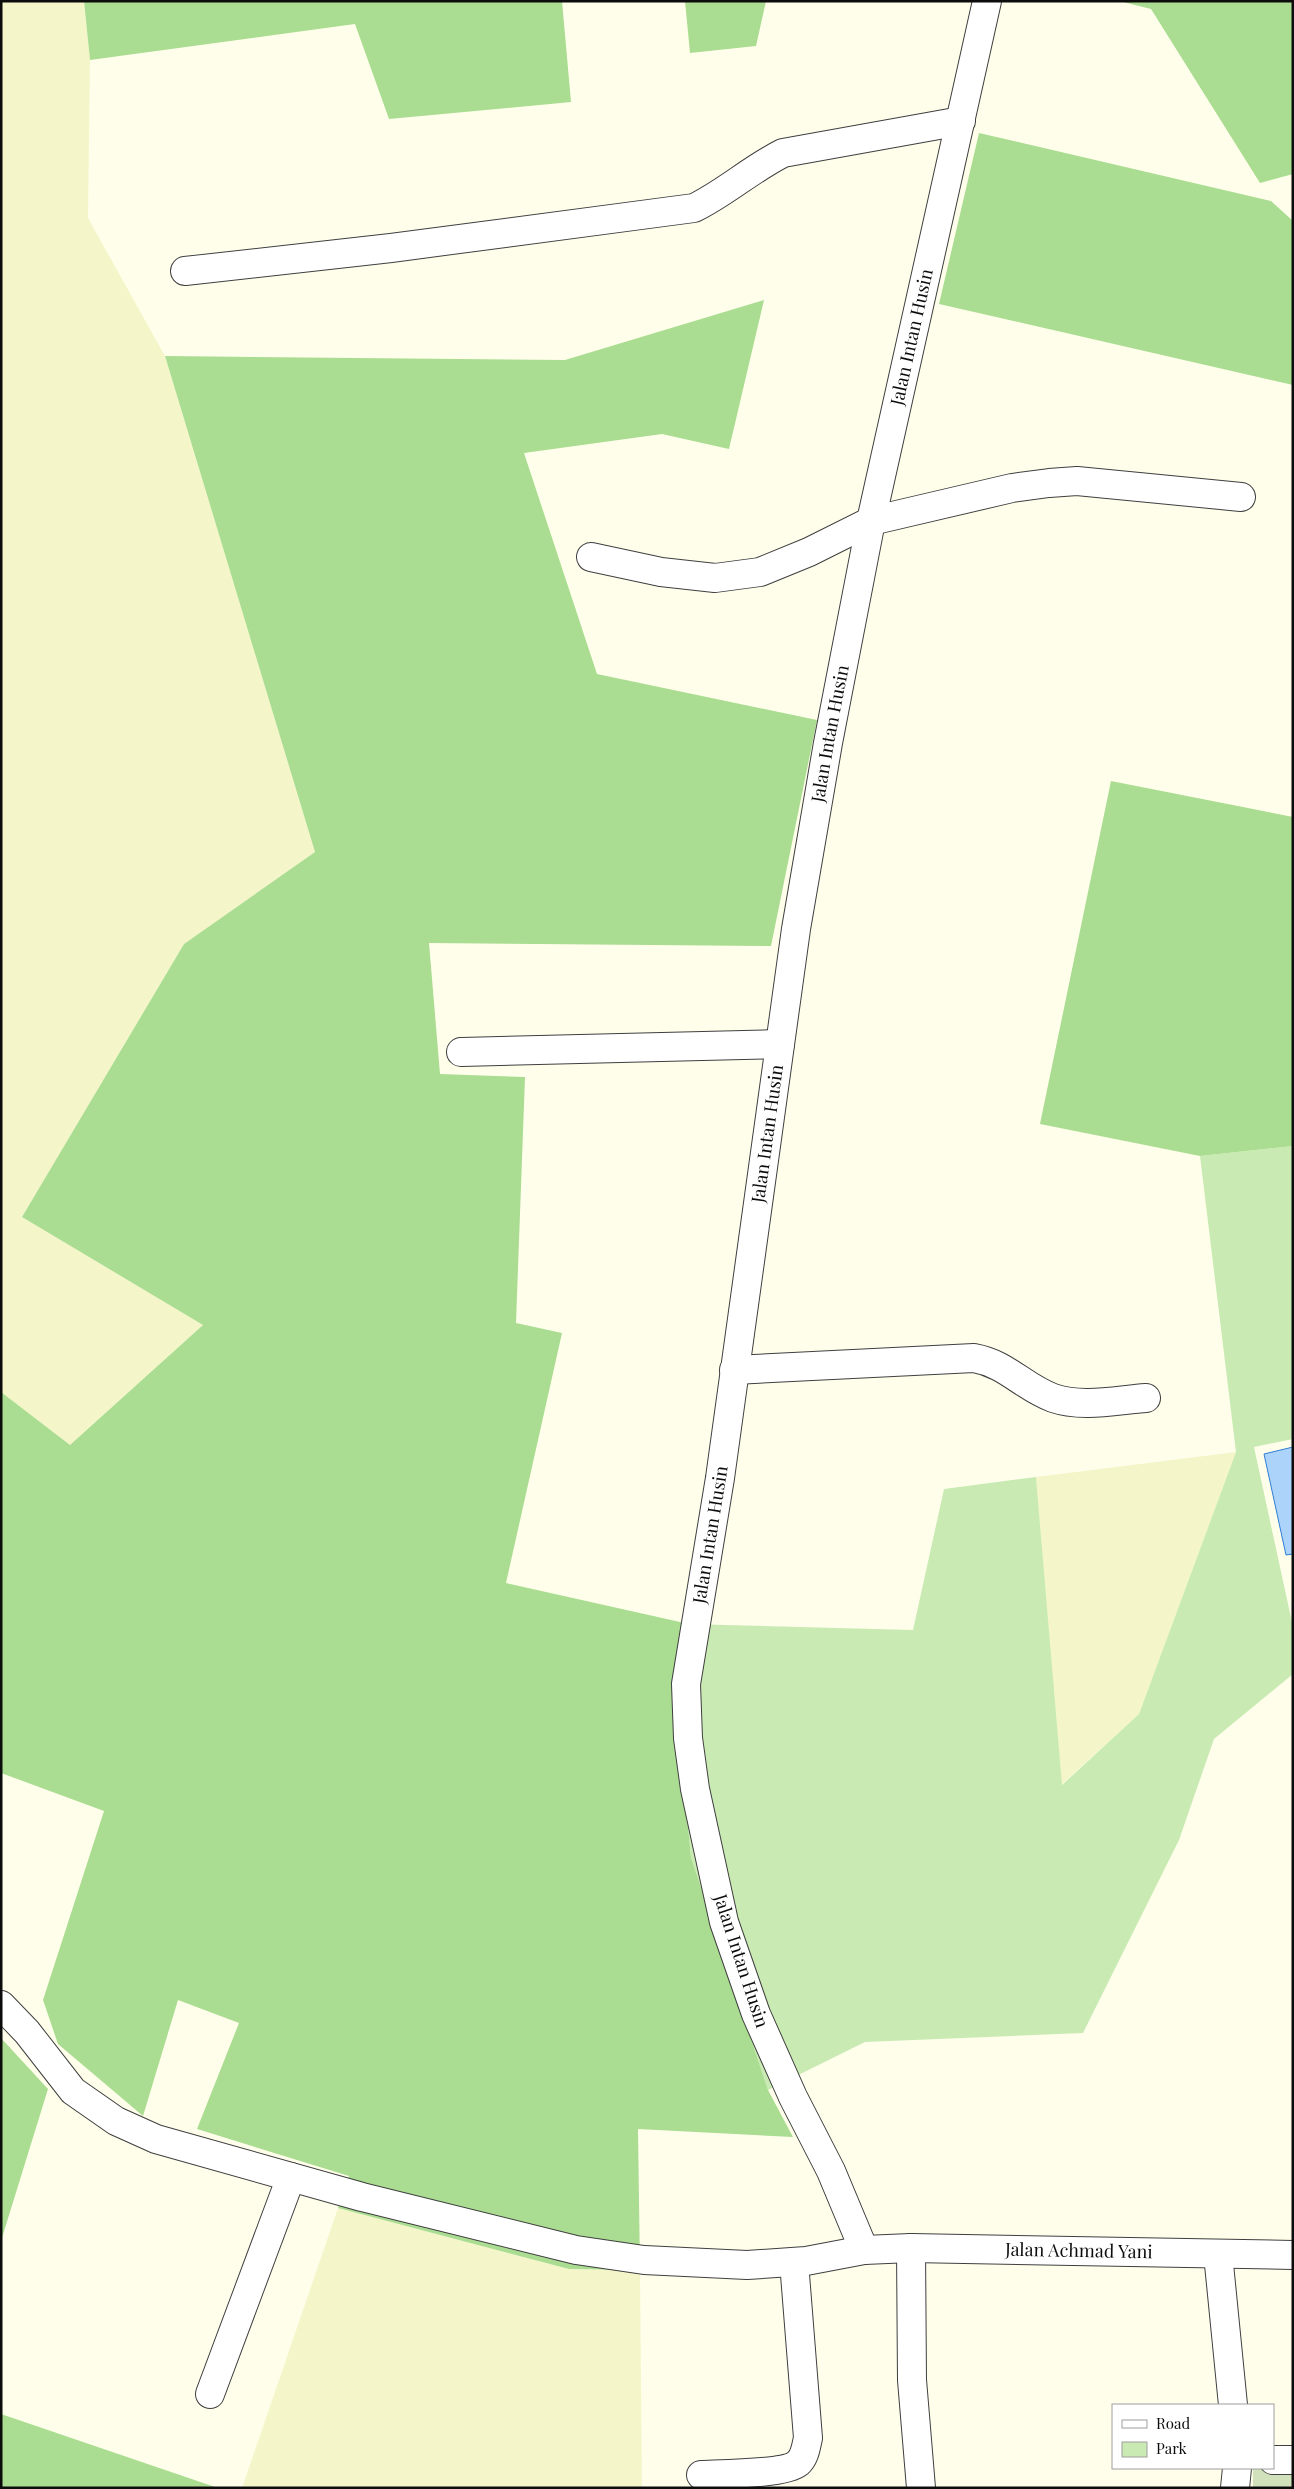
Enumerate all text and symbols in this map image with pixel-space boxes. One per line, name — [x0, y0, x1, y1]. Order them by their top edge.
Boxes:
street label: Jalan Intan Husin — [884, 266, 938, 408]
street label: Jalan Intan Husin — [805, 663, 854, 805]
street label: Jalan Intan Husin — [745, 1063, 788, 1205]
street label: Jalan Intan Husin — [686, 1464, 733, 1606]
street label: Jalan Intan Husin — [709, 1890, 775, 2031]
street label: Jalan Achmad Yani — [1004, 2237, 1153, 2263]
legend — [1112, 2404, 1274, 2469]
text: Road — [1156, 2413, 1190, 2433]
text: Park — [1156, 2438, 1188, 2458]

